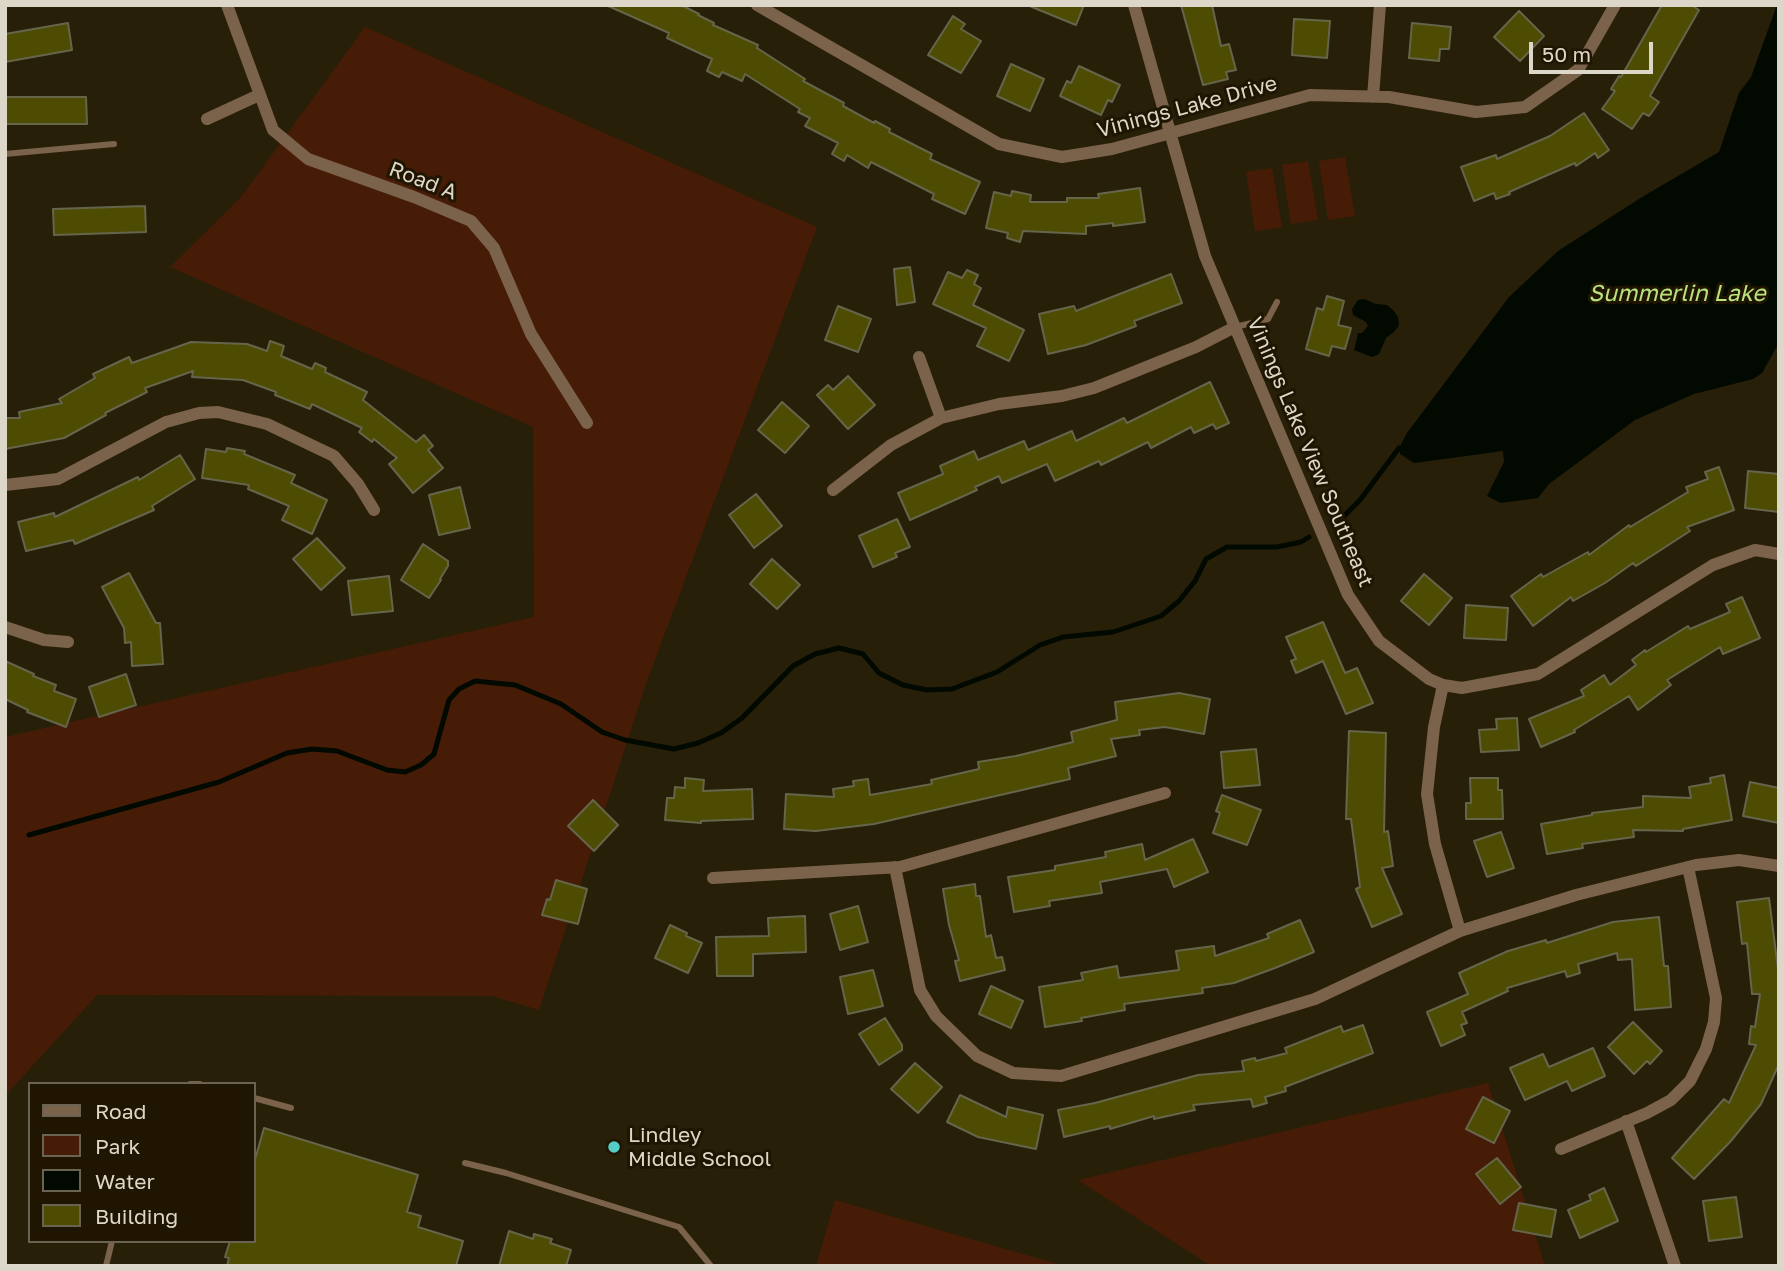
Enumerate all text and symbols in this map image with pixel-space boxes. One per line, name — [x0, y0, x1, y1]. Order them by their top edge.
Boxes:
scale bar — [1532, 28, 1656, 72]
text: 50 m — [1542, 41, 1591, 67]
street label: Vinings Lake Drive — [1094, 71, 1280, 143]
street label: Road A — [385, 157, 461, 205]
water label: Summerlin Lake — [1588, 280, 1766, 308]
street label: Vinings Lake View Southeast — [1242, 313, 1378, 591]
legend — [28, 1082, 256, 1243]
text: Road — [95, 1098, 146, 1124]
place label: Lindley Middle School — [628, 1122, 771, 1172]
text: Park — [95, 1133, 140, 1159]
marker: Lindley Middle School — [606, 1139, 622, 1155]
text: Water — [95, 1168, 155, 1194]
text: Building — [95, 1203, 178, 1229]

